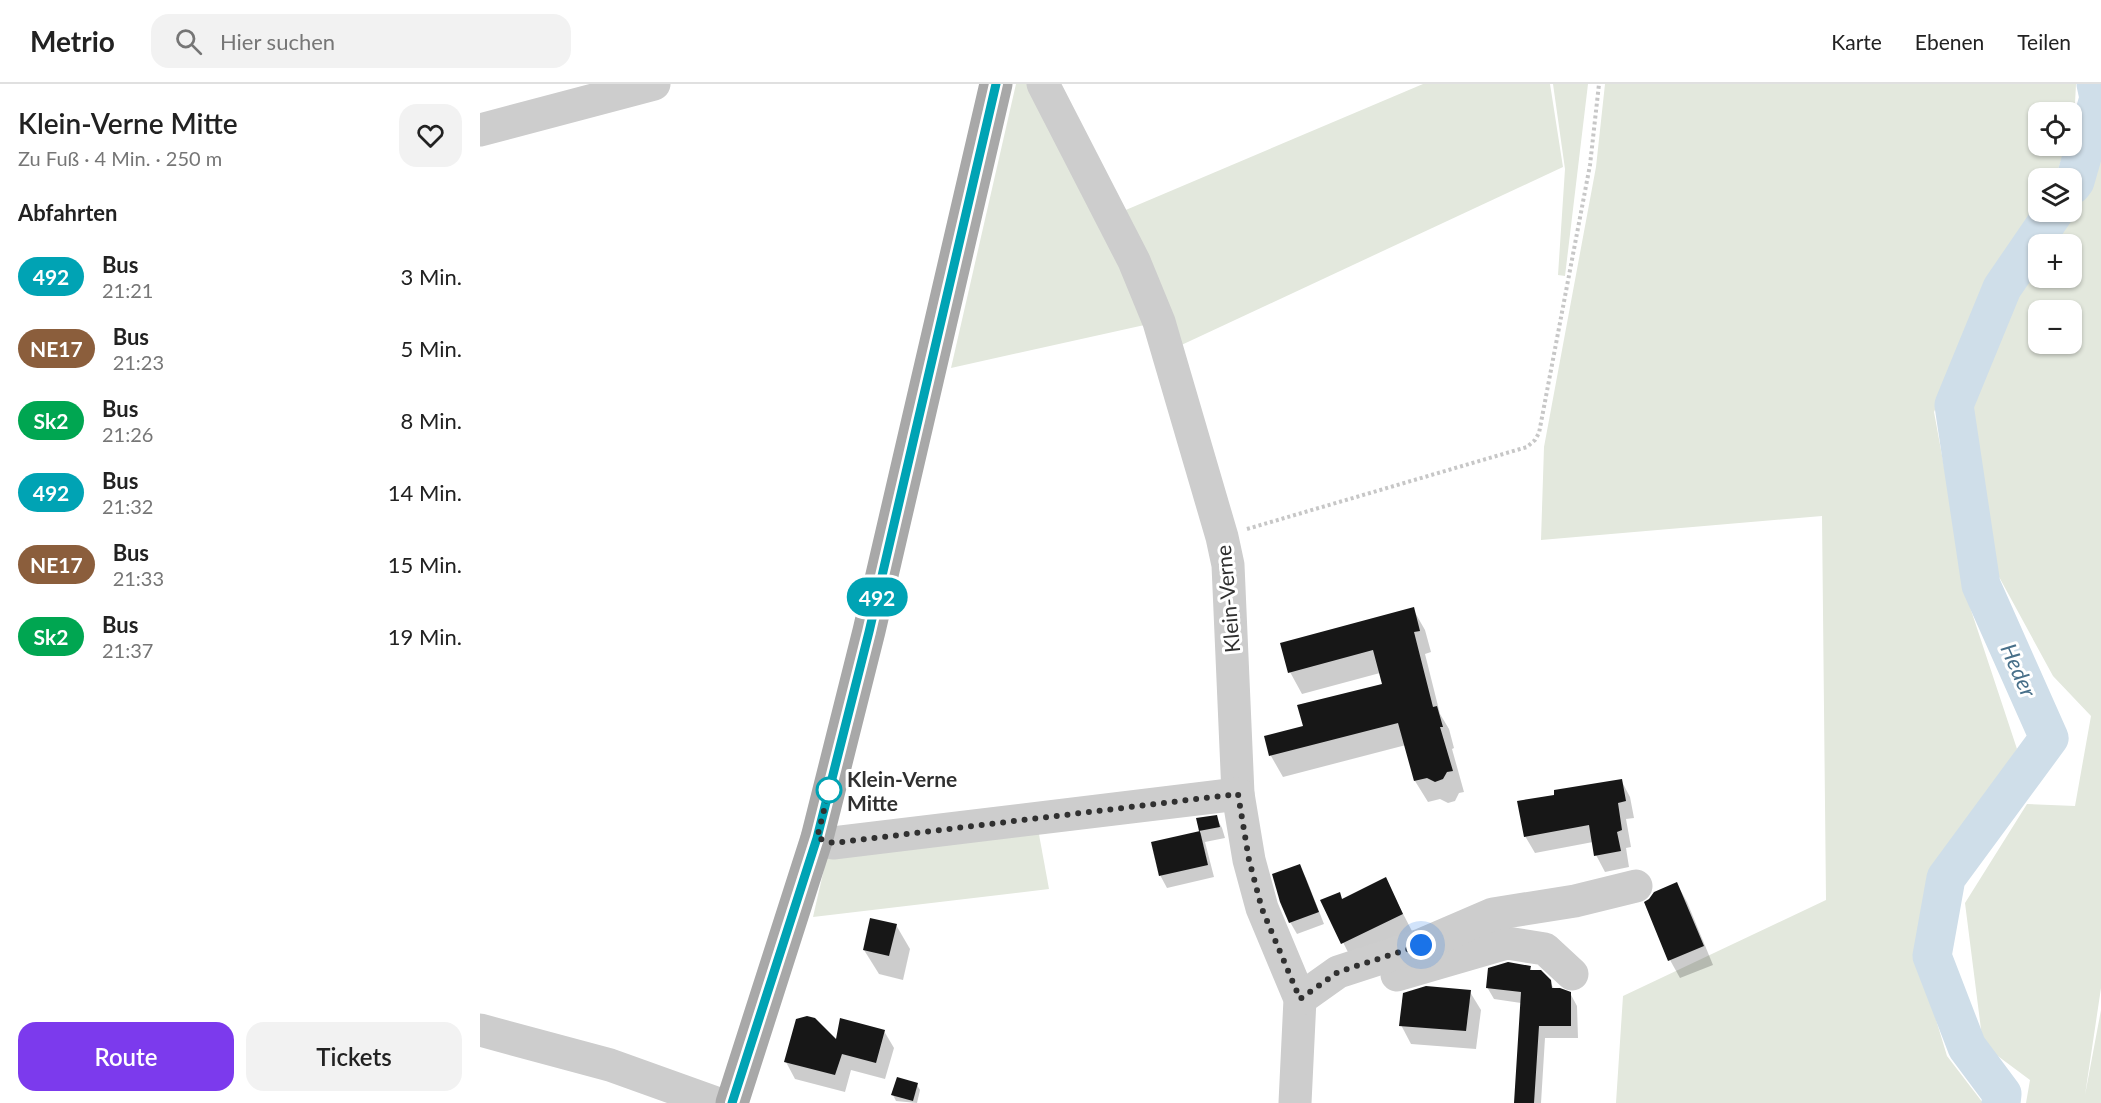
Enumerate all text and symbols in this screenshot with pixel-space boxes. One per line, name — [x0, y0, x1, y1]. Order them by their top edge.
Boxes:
search box — [151, 14, 571, 68]
text: Metrio — [30, 24, 115, 58]
icon: search — [172, 25, 205, 58]
text: Hier suchen — [220, 28, 335, 55]
text: Karte — [1831, 29, 1882, 54]
text: Ebenen — [1915, 29, 1984, 54]
text: Teilen — [2017, 29, 2071, 54]
map controls — [2028, 102, 2082, 354]
button: locate — [2028, 102, 2082, 156]
button: heart — [399, 104, 462, 167]
text: Klein-Verne Mitte — [18, 106, 238, 140]
text: Zu Fuß · 4 Min. · 250 m — [18, 146, 222, 170]
button: layers — [2028, 168, 2082, 222]
text: Abfahrten — [18, 199, 117, 226]
button: + — [2028, 234, 2082, 288]
text: Bus — [102, 251, 138, 278]
text: 3 Min. — [401, 263, 462, 290]
text: 492 — [33, 264, 69, 289]
text: 21:21 — [102, 278, 153, 302]
button: − — [2028, 300, 2082, 354]
text: Bus — [113, 323, 149, 350]
text: 5 Min. — [401, 335, 462, 362]
text: NE17 — [30, 336, 83, 361]
text: 21:23 — [113, 350, 164, 374]
text: Bus — [102, 395, 138, 422]
text: 8 Min. — [401, 407, 462, 434]
text: Sk2 — [34, 408, 68, 433]
text: 21:26 — [102, 422, 153, 446]
text: Bus — [102, 467, 138, 494]
text: 14 Min. — [388, 479, 462, 506]
text: 492 — [33, 480, 69, 505]
text: 21:32 — [102, 494, 153, 518]
text: Bus — [113, 539, 149, 566]
street label: Klein-Verne — [1210, 544, 1244, 654]
text: 15 Min. — [388, 551, 462, 578]
text: NE17 — [30, 552, 83, 577]
text: 21:33 — [113, 566, 164, 590]
line badge: 492 — [842, 578, 912, 616]
text: 492 — [859, 585, 895, 610]
text: Bus — [102, 611, 138, 638]
text: 19 Min. — [388, 623, 462, 650]
text: Sk2 — [34, 624, 68, 649]
text: 21:37 — [102, 638, 153, 662]
water label: Heder — [1995, 639, 2043, 701]
place label: Klein-Verne Mitte — [847, 766, 957, 815]
marker: Klein-Verne Mitte — [816, 777, 842, 803]
your location — [1406, 930, 1436, 960]
button: Route — [18, 1022, 234, 1091]
button: Tickets — [246, 1022, 462, 1091]

